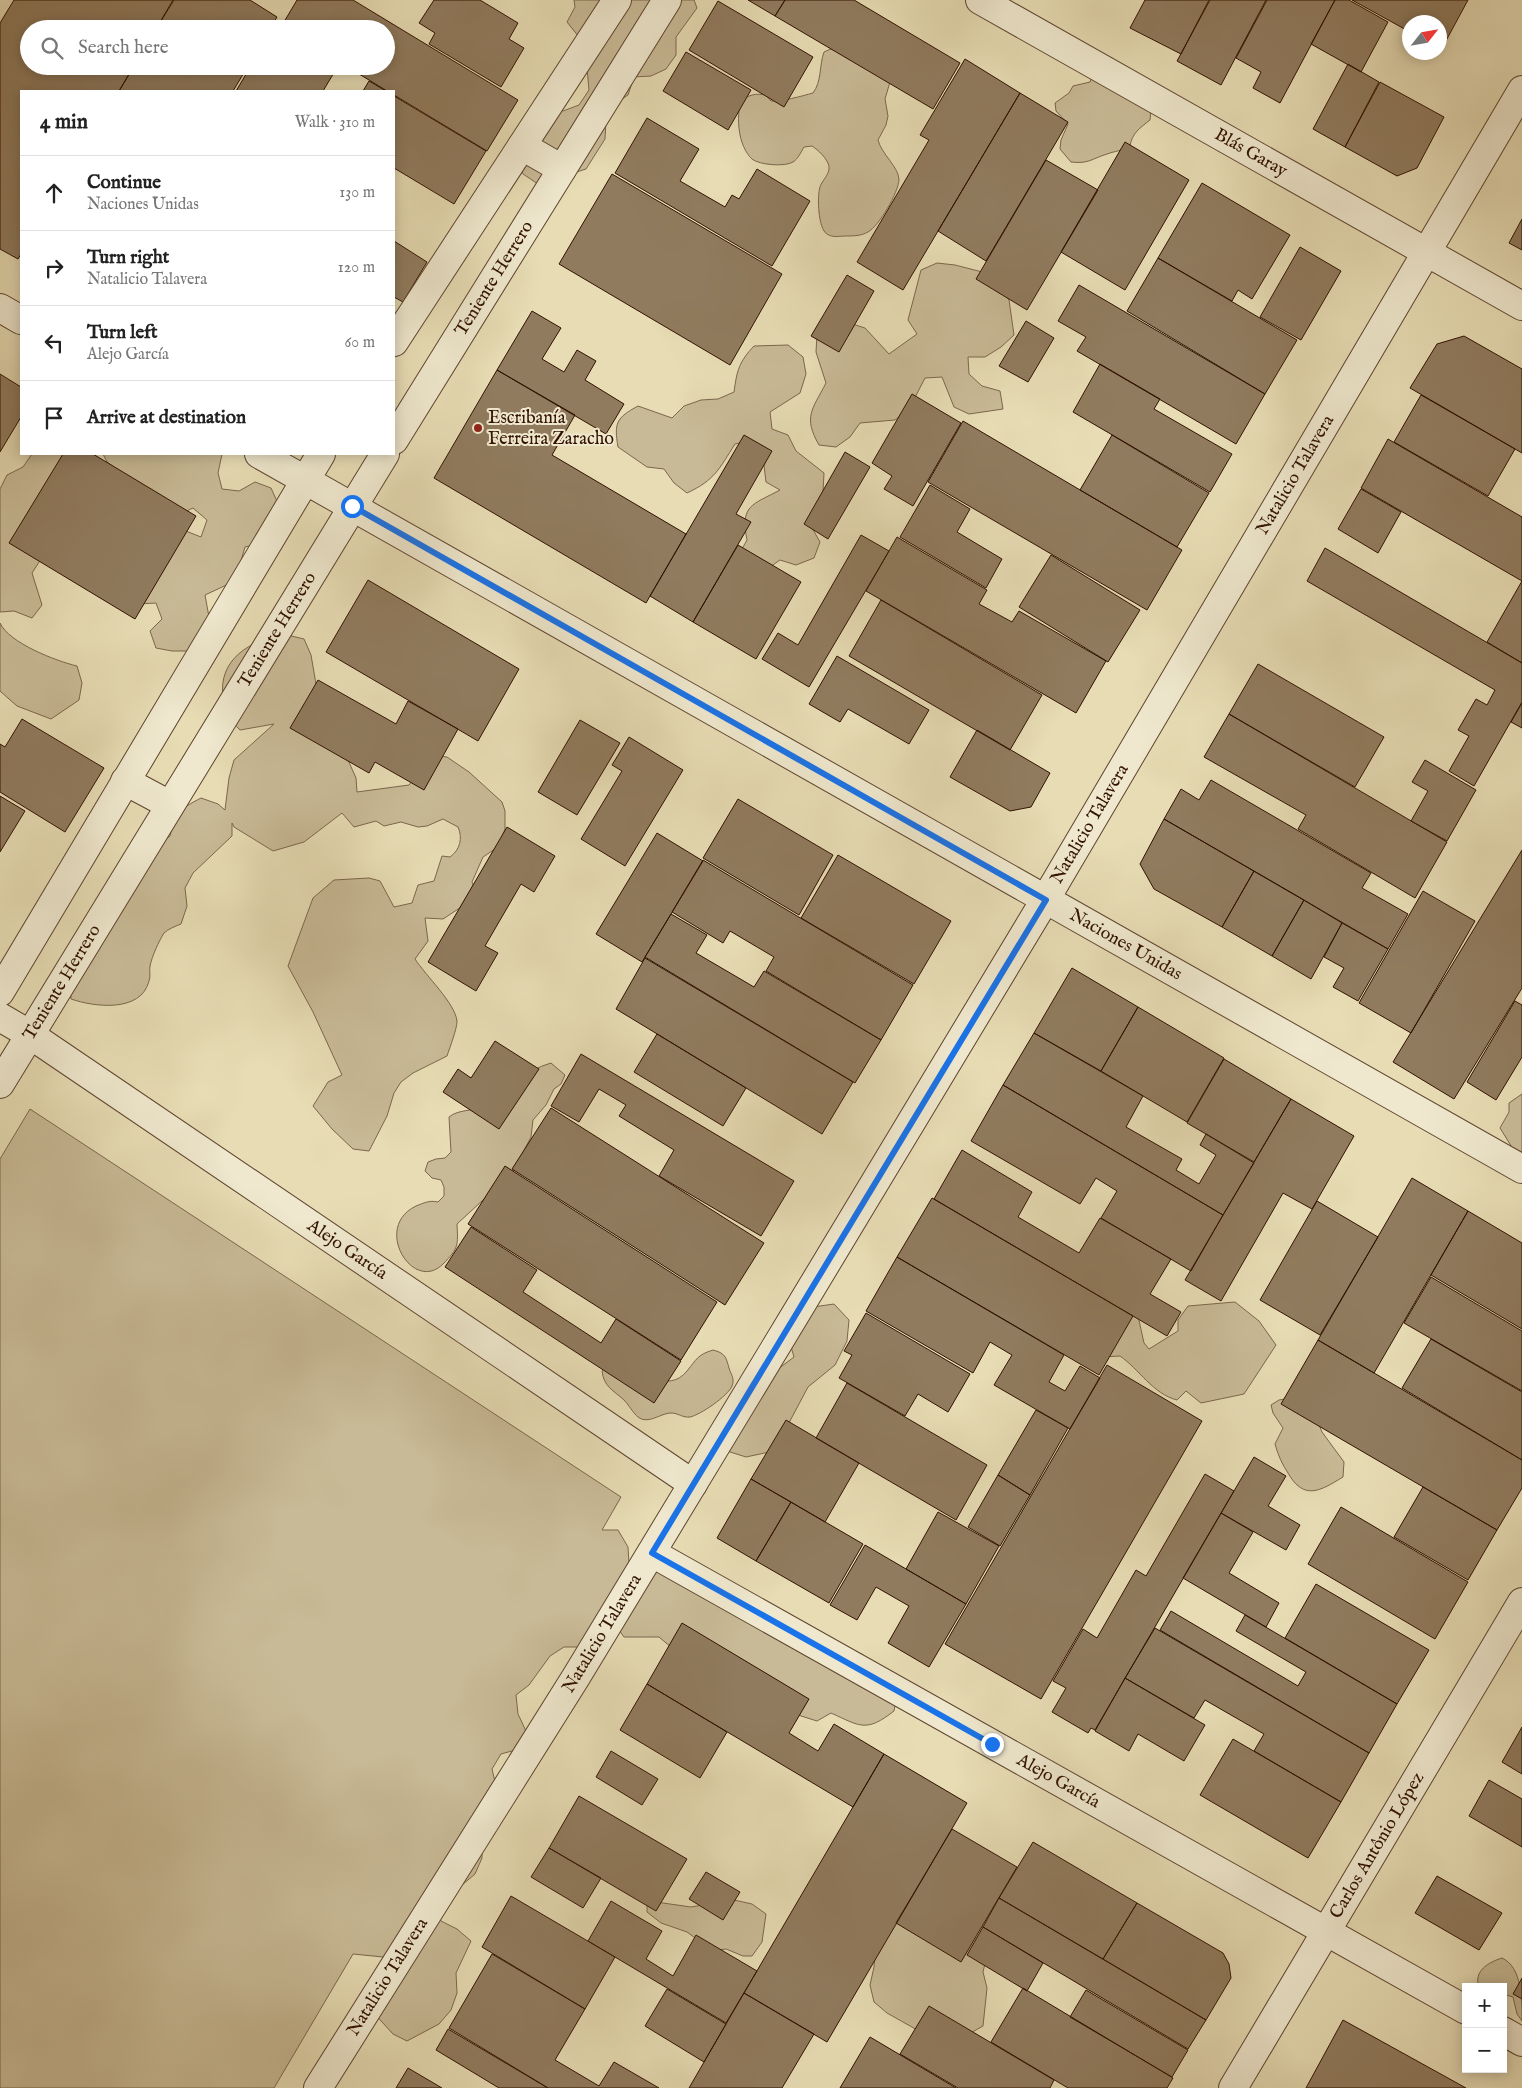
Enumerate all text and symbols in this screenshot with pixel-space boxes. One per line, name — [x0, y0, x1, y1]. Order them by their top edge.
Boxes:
north arrow — [1402, 15, 1447, 60]
search box — [20, 20, 395, 75]
icon: search — [38, 34, 66, 62]
text: Search here — [78, 36, 169, 60]
text: 4 min — [40, 109, 88, 136]
text: Walk · 310 m — [295, 113, 375, 133]
street label: Blás Garay — [1210, 123, 1291, 183]
text: Continue — [87, 171, 161, 195]
icon: ahead — [40, 179, 68, 207]
text: 130 m — [339, 183, 375, 203]
text: Naciones Unidas — [87, 195, 199, 215]
street label: Teniente Herrero — [450, 216, 539, 341]
text: Turn right — [87, 246, 169, 270]
icon: right — [40, 254, 68, 282]
text: 120 m — [338, 258, 375, 278]
text: Natalicio Talavera — [87, 270, 207, 290]
text: Turn left — [87, 321, 158, 345]
icon: left — [40, 329, 68, 357]
text: 60 m — [345, 333, 375, 353]
text: Alejo García — [87, 345, 169, 365]
icon: arrive — [40, 404, 68, 432]
text: Arrive at destination — [87, 406, 246, 430]
place label: Escribanía Ferreira Zaracho — [488, 407, 614, 451]
street label: Natalicio Talavera — [1251, 411, 1340, 539]
marker: Escribanía Ferreira Zaracho — [472, 422, 484, 434]
route start — [341, 495, 364, 518]
street label: Teniente Herrero — [233, 568, 322, 692]
street label: Natalicio Talavera — [1046, 760, 1134, 888]
street label: Naciones Unidas — [1065, 904, 1186, 986]
street label: Teniente Herrero — [18, 920, 106, 1045]
street label: Alejo García — [302, 1214, 392, 1285]
street label: Natalicio Talavera — [557, 1570, 647, 1697]
route end — [981, 1733, 1004, 1756]
street label: Alejo García — [1012, 1748, 1104, 1814]
street label: Carlos Antônio López — [1325, 1768, 1430, 1923]
street label: Natalicio Talavera — [342, 1913, 433, 2040]
map controls — [1462, 1983, 1507, 2073]
button: + — [1462, 1983, 1507, 2028]
button: − — [1462, 2028, 1507, 2073]

